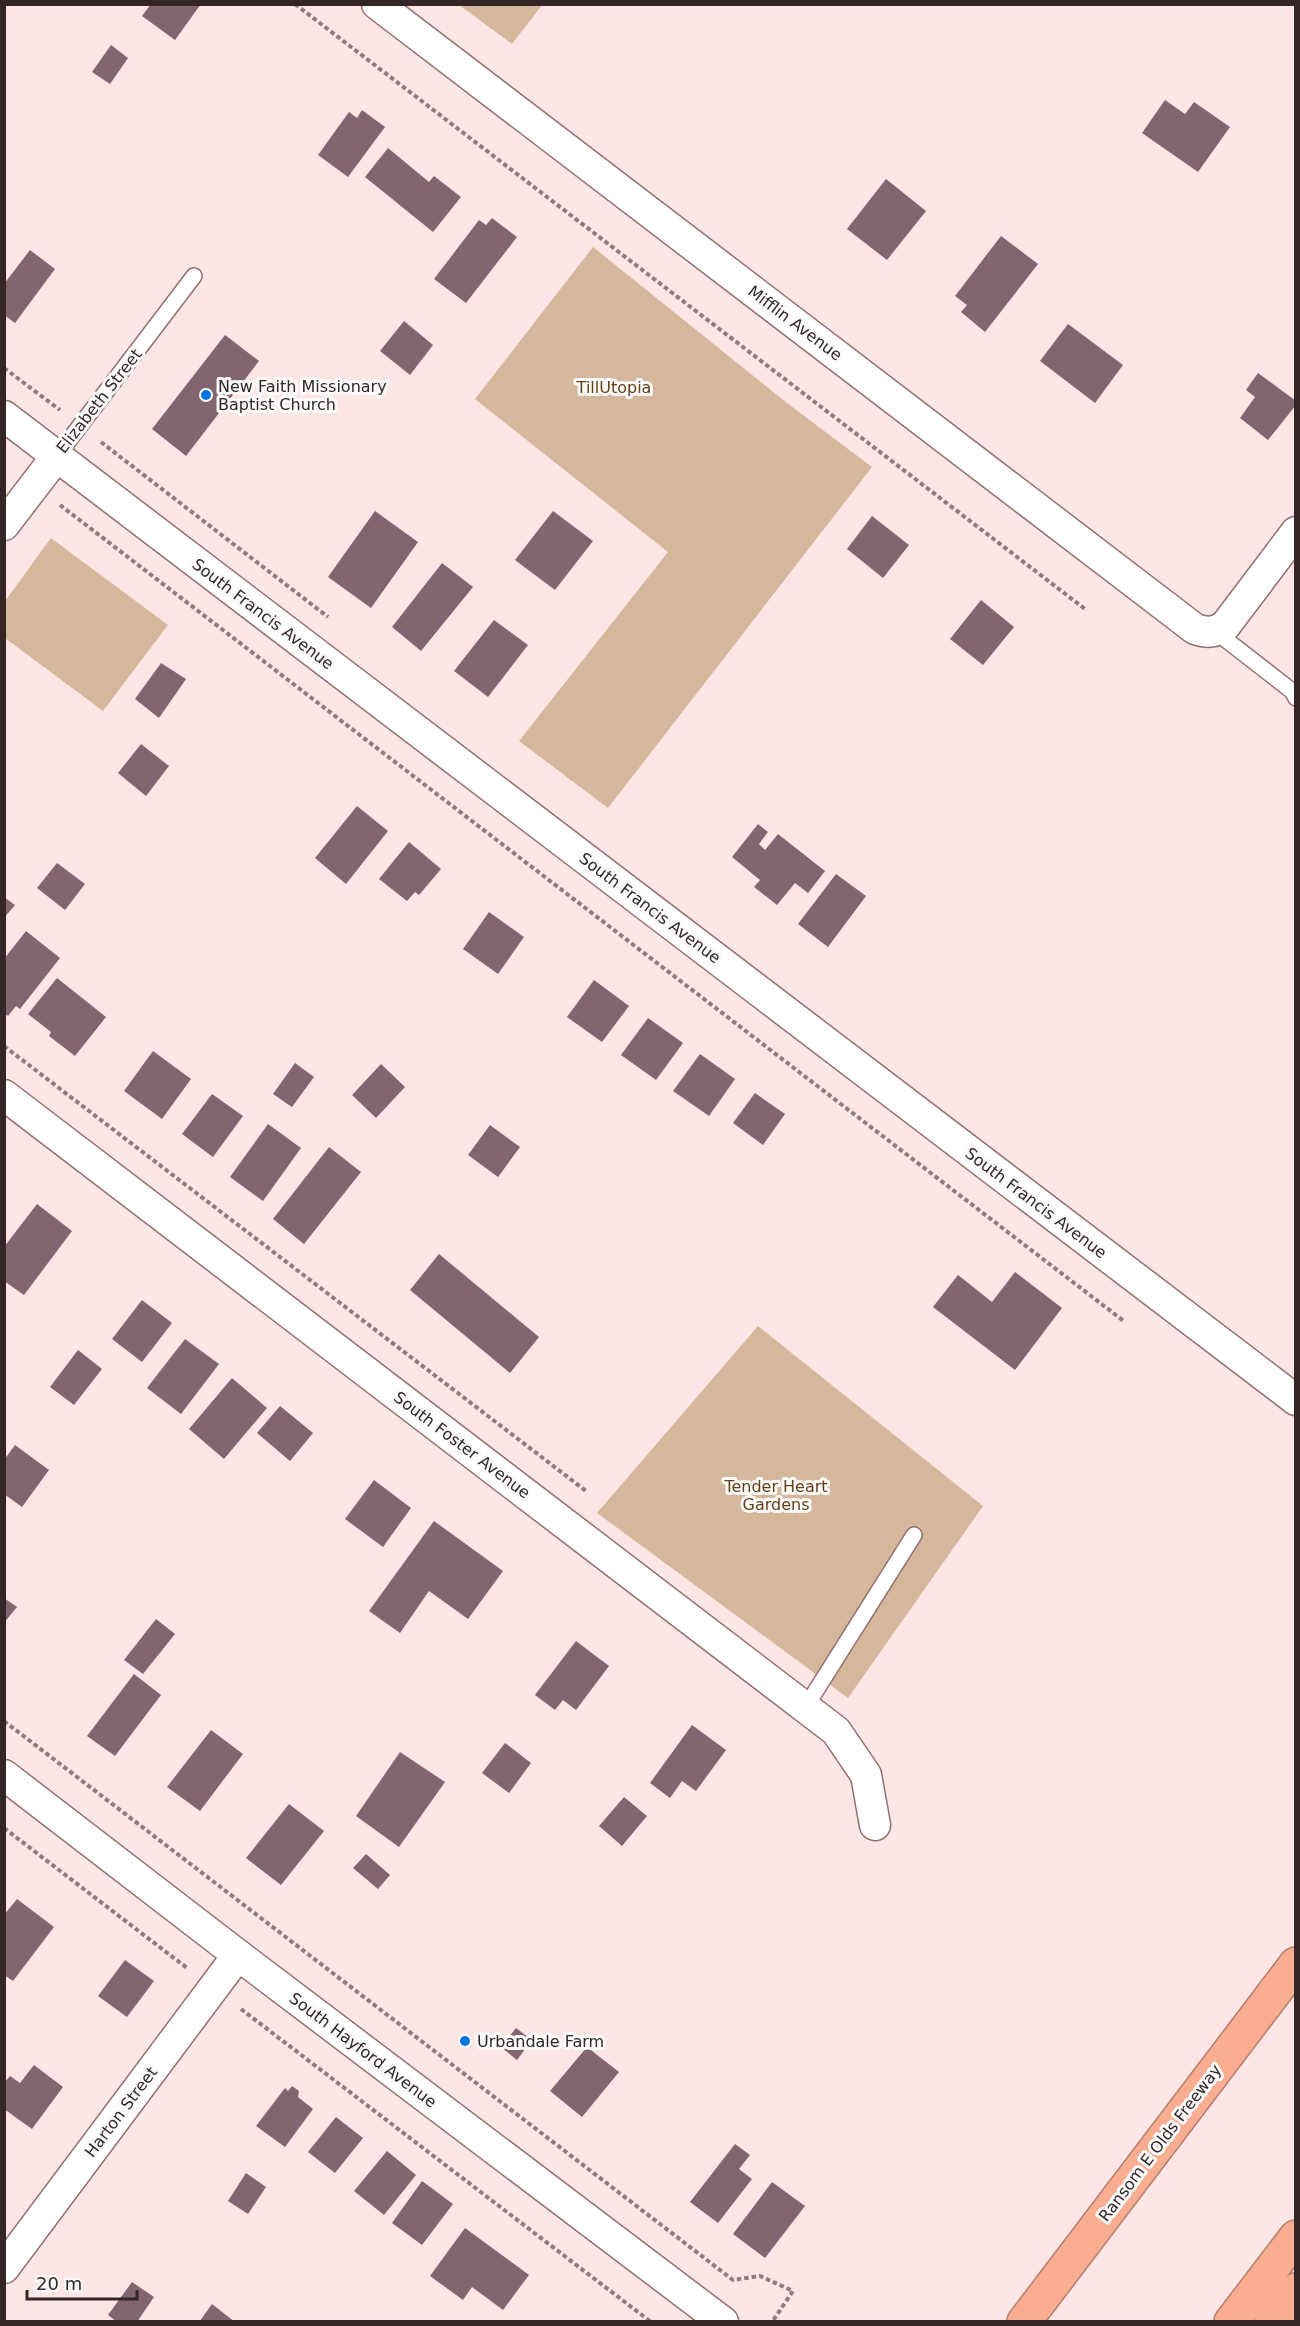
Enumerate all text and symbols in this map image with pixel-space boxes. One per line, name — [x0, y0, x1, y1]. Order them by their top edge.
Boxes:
street label: Mifflin Avenue — [744, 281, 846, 365]
street label: Elizabeth Street — [52, 345, 146, 457]
place label: New Faith Missionary Baptist Church — [218, 377, 387, 414]
park label: TillUtopia — [576, 378, 651, 397]
marker: New Faith Missionary Baptist Church — [199, 388, 213, 402]
street label: South Francis Avenue — [188, 555, 338, 673]
street label: South Francis Avenue — [575, 849, 725, 967]
street label: South Francis Avenue — [961, 1144, 1111, 1262]
street label: South Foster Avenue — [390, 1388, 534, 1502]
park label: Tender Heart Gardens — [723, 1477, 828, 1514]
street label: South Hayford Avenue — [286, 1988, 440, 2112]
place label: Urbandale Farm — [477, 2032, 604, 2051]
marker: Urbandale Farm — [458, 2034, 472, 2048]
street label: Ransom E Olds Freeway — [1095, 2061, 1225, 2225]
street label: Harton Street — [81, 2063, 161, 2161]
scale bar — [27, 2263, 136, 2301]
text: 20 m — [36, 2273, 82, 2294]

